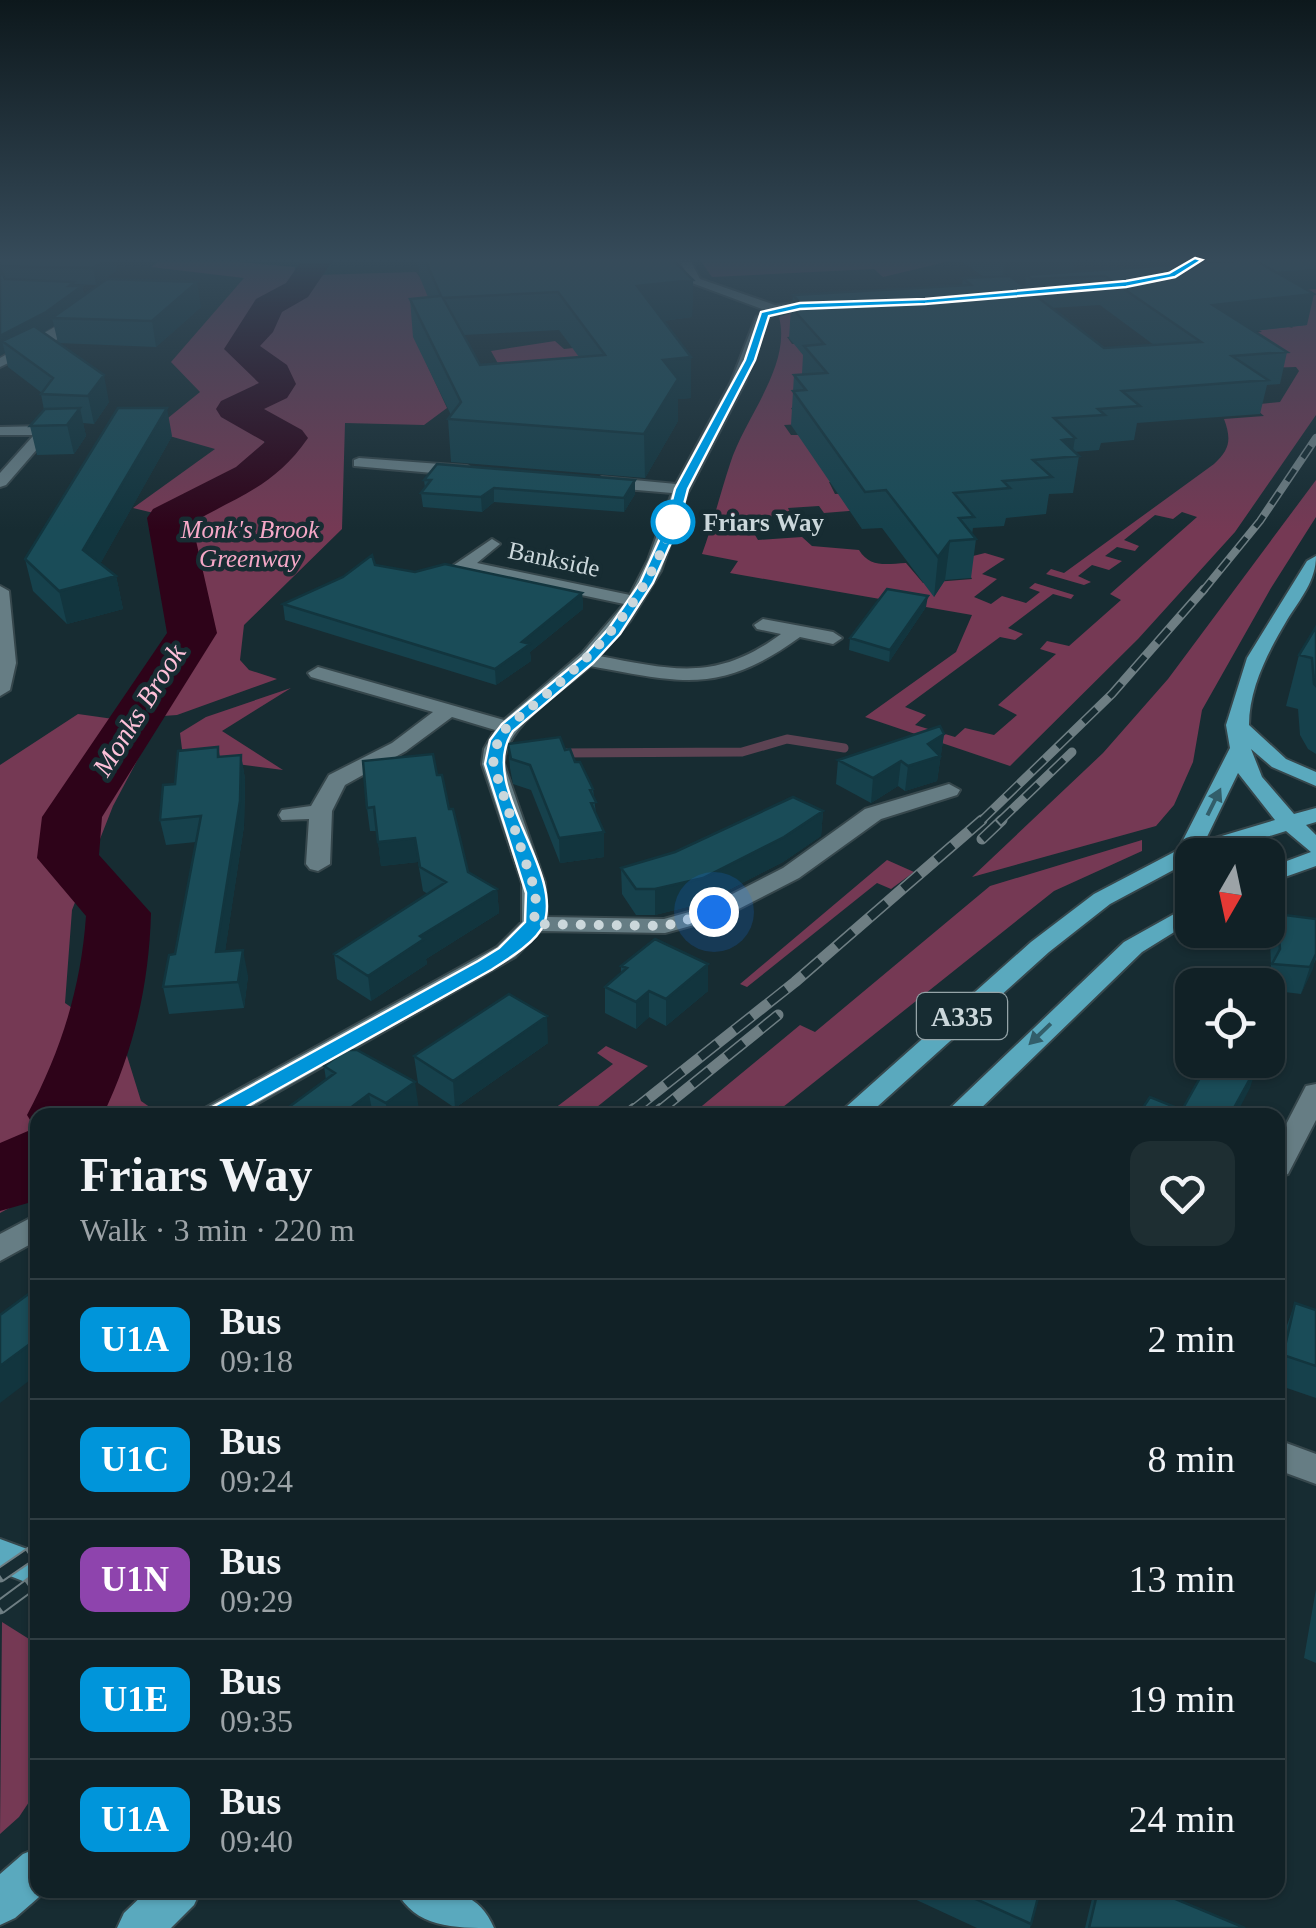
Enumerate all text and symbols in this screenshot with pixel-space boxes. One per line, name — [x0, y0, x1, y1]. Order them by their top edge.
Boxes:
marker: Friars Way — [652, 501, 694, 543]
place label: Friars Way — [703, 509, 825, 536]
park label: Monk's Brook Greenway — [180, 516, 320, 572]
street label: Bankside — [506, 536, 602, 582]
water label: Monks Brook — [86, 638, 192, 782]
one-way arrow — [1205, 788, 1222, 817]
north arrow — [1175, 838, 1285, 948]
map controls — [1175, 838, 1285, 1078]
your location — [689, 887, 739, 937]
button: locate — [1175, 968, 1285, 1078]
road number: A335 — [917, 993, 1007, 1039]
one-way arrow — [1029, 1021, 1053, 1045]
button: heart — [1130, 1141, 1235, 1246]
text: Friars Way — [80, 1148, 312, 1201]
text: Walk · 3 min · 220 m — [80, 1212, 355, 1248]
text: Bus — [220, 1300, 281, 1342]
text: 2 min — [1147, 1318, 1235, 1360]
text: U1A — [101, 1320, 169, 1359]
text: 09:18 — [220, 1343, 293, 1379]
text: Bus — [220, 1420, 281, 1462]
text: 8 min — [1147, 1438, 1235, 1480]
text: U1C — [101, 1440, 169, 1479]
text: 09:24 — [220, 1463, 293, 1499]
text: Bus — [220, 1540, 281, 1582]
text: 13 min — [1128, 1558, 1235, 1600]
text: U1N — [101, 1560, 169, 1599]
text: 09:29 — [220, 1583, 293, 1619]
text: Bus — [220, 1660, 281, 1702]
text: 19 min — [1128, 1678, 1235, 1720]
text: U1E — [102, 1680, 168, 1719]
text: 09:35 — [220, 1703, 293, 1739]
text: Bus — [220, 1780, 281, 1822]
text: 24 min — [1128, 1798, 1235, 1840]
text: U1A — [101, 1800, 169, 1839]
text: 09:40 — [220, 1823, 293, 1859]

